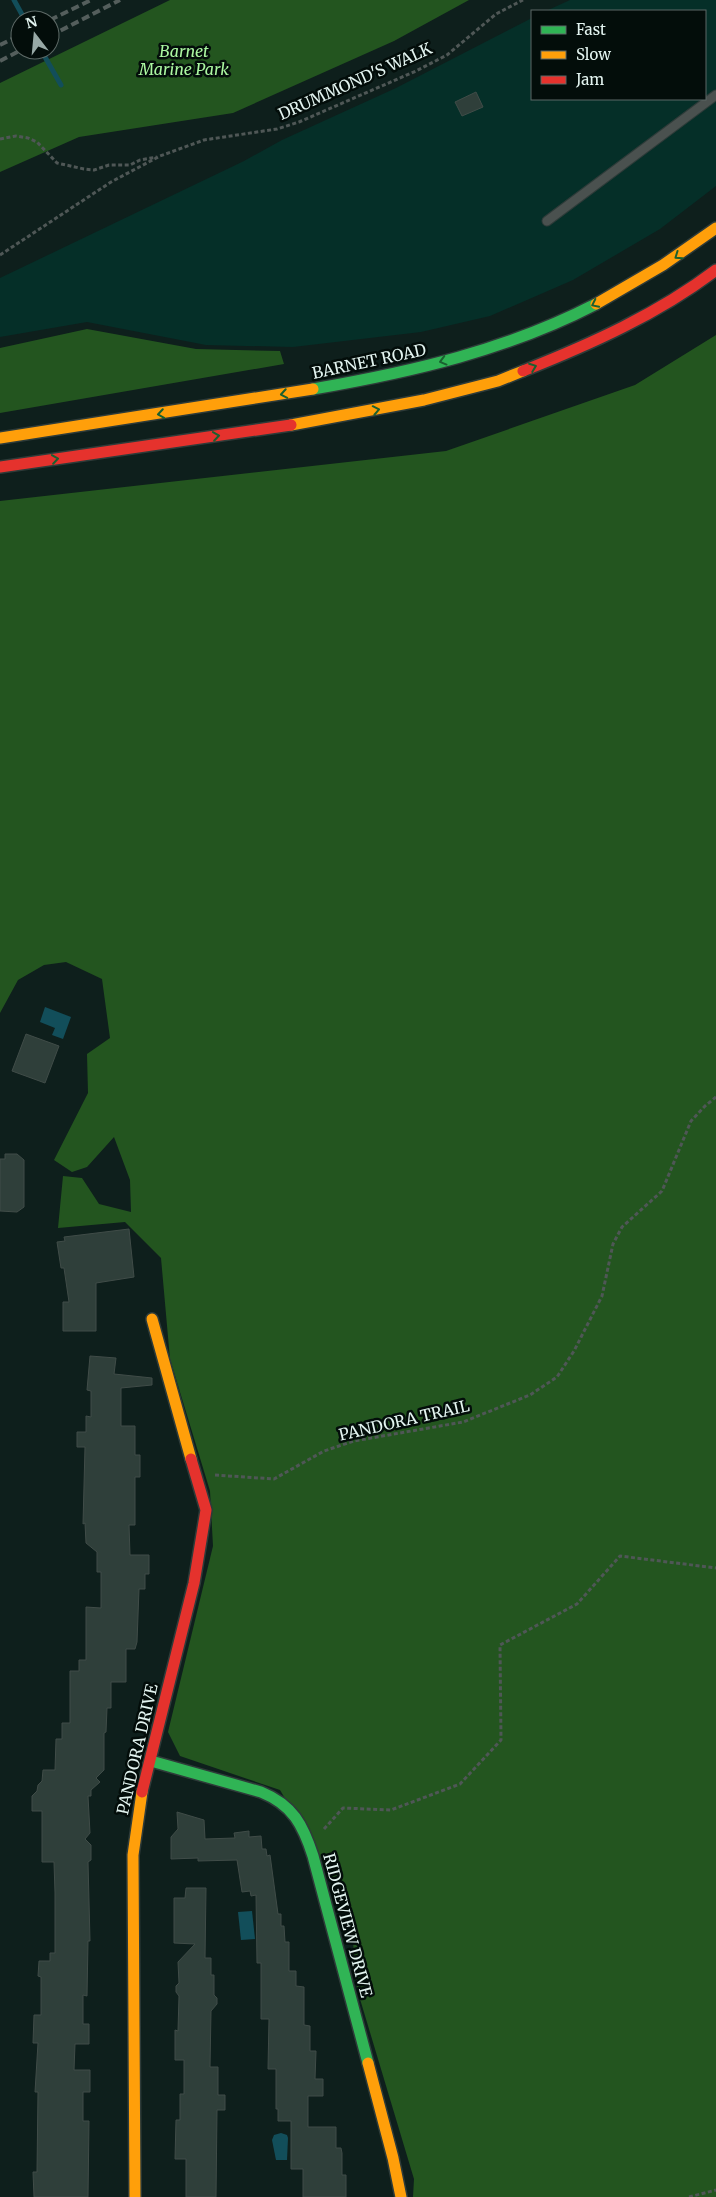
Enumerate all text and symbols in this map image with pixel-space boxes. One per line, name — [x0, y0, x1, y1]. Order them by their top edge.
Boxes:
north arrow — [10, 10, 60, 60]
legend — [531, 10, 706, 100]
text: N — [24, 12, 39, 33]
text: Fast — [576, 20, 606, 39]
street label: DRUMMOND'S WALK — [275, 38, 435, 124]
park label: Barnet Marine Park — [138, 41, 229, 79]
text: Slow — [576, 45, 611, 64]
text: Jam — [575, 70, 604, 89]
one-way arrow — [674, 250, 684, 259]
one-way arrow — [591, 298, 600, 309]
street label: BARNET ROAD — [310, 339, 428, 383]
one-way arrow — [440, 356, 448, 366]
one-way arrow — [528, 363, 536, 373]
one-way arrow — [280, 388, 288, 399]
one-way arrow — [372, 405, 380, 415]
one-way arrow — [157, 409, 165, 419]
one-way arrow — [212, 431, 220, 442]
one-way arrow — [51, 454, 59, 465]
street label: PANDORA TRAIL — [337, 1395, 471, 1445]
street label: PANDORA DRIVE — [112, 1681, 162, 1816]
street label: RIDGEVIEW DRIVE — [319, 1851, 377, 2000]

